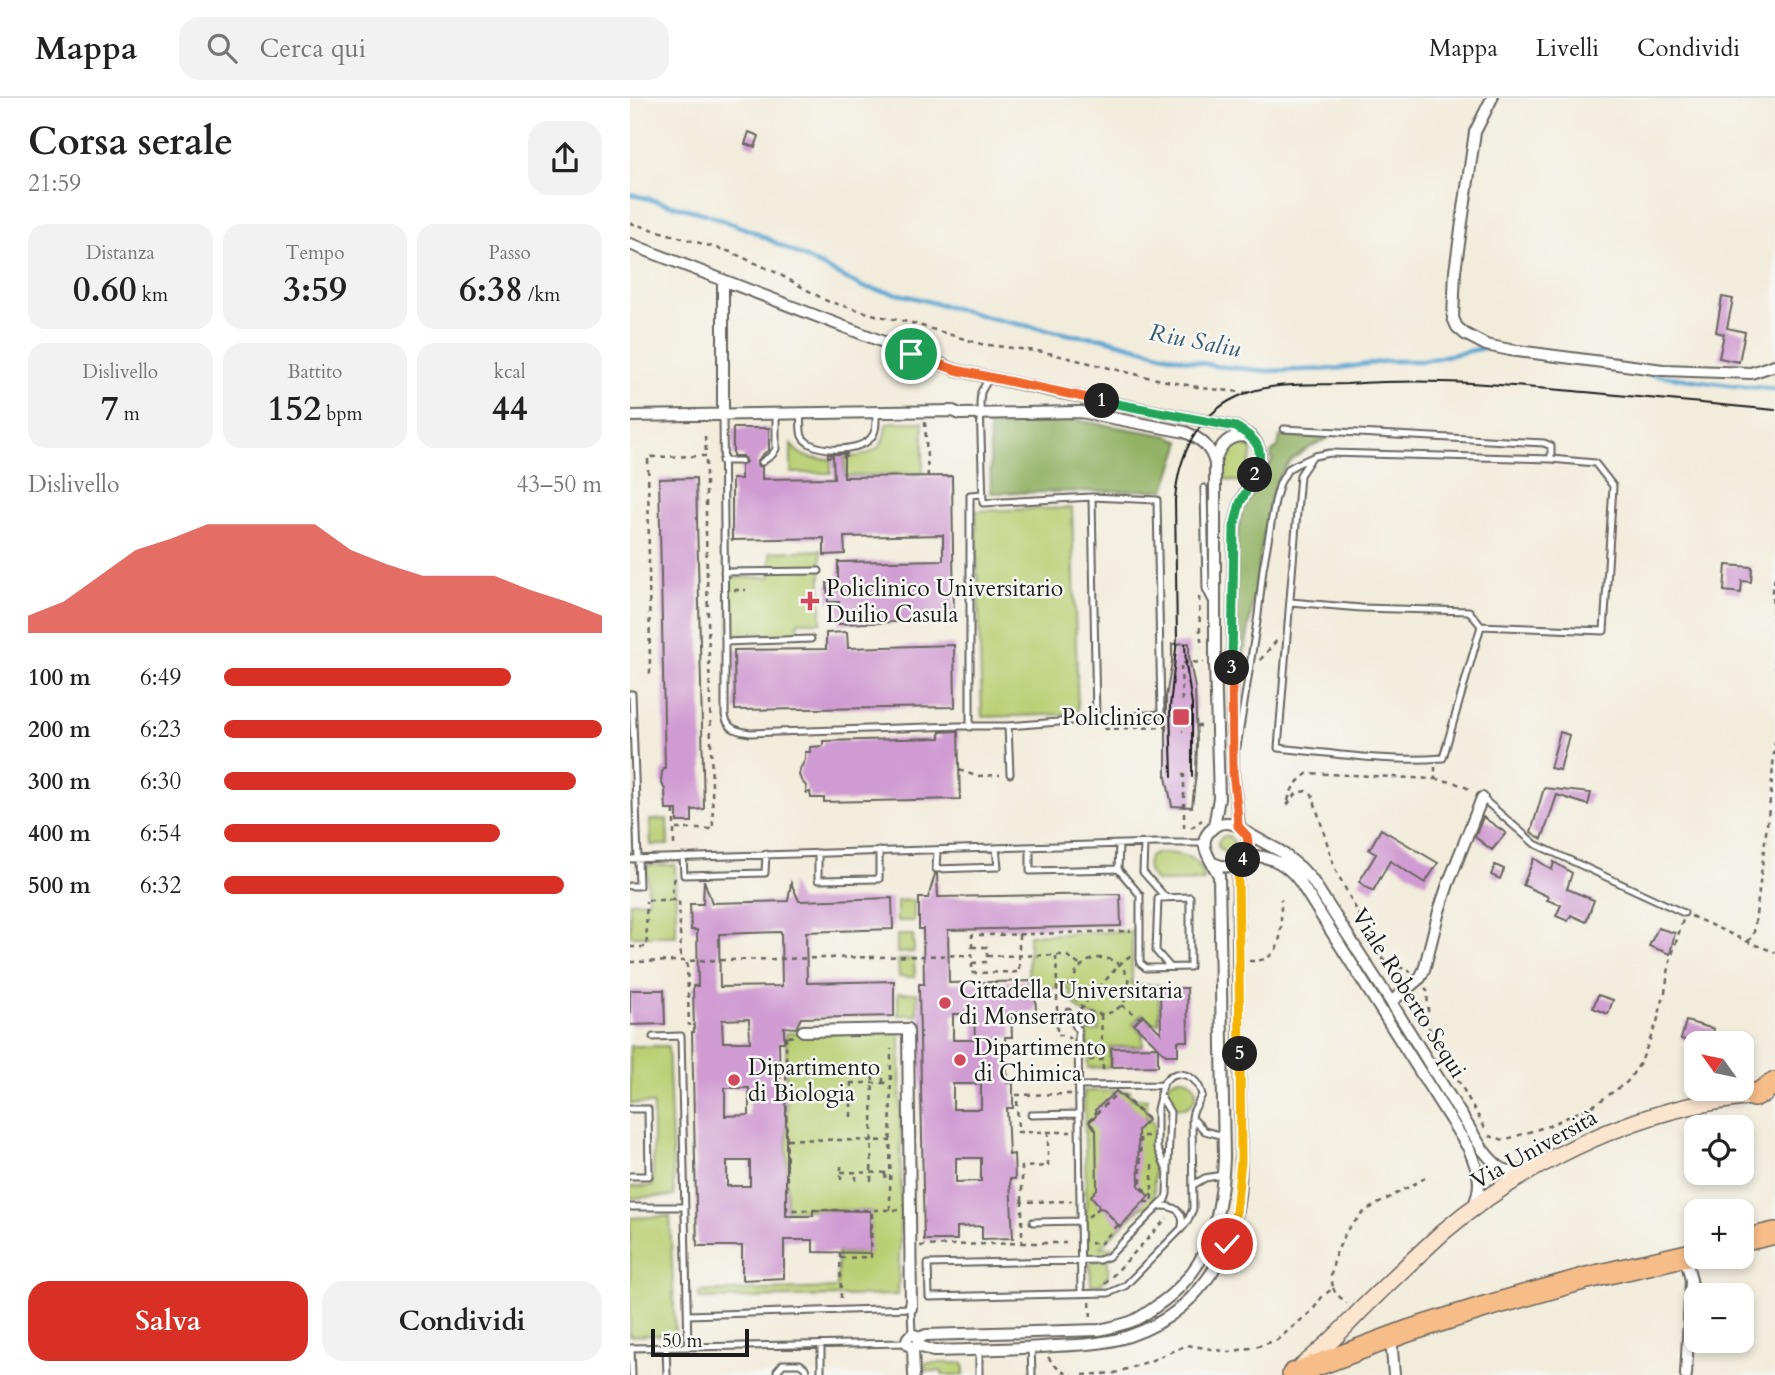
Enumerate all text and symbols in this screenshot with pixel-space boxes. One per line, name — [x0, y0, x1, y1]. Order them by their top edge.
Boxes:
search box — [179, 17, 669, 80]
text: Mappa — [35, 26, 137, 71]
icon: search — [203, 29, 241, 67]
text: Cerca qui — [259, 31, 366, 66]
text: Mappa — [1429, 32, 1498, 65]
text: Livelli — [1536, 32, 1599, 65]
text: Condividi — [1637, 32, 1740, 65]
text: Corsa serale — [28, 116, 233, 168]
button: share — [528, 121, 602, 195]
text: 21:59 — [28, 168, 81, 199]
text: Distanza — [86, 240, 155, 266]
text: Tempo — [285, 240, 345, 266]
text: Passo — [488, 240, 531, 266]
text: 0.60 — [73, 266, 137, 314]
text: 3:59 — [283, 266, 347, 314]
text: 6:38 — [459, 266, 523, 314]
text: km — [137, 282, 168, 308]
text: /km — [523, 282, 560, 308]
water label: Riu Saliu — [1146, 316, 1244, 366]
pin — [881, 324, 941, 384]
icon: arrive — [892, 335, 930, 373]
text: Dislivello — [83, 359, 158, 385]
text: Battito — [288, 359, 342, 385]
text: kcal — [494, 359, 526, 385]
pin: 1 — [1084, 384, 1120, 418]
text: 7 — [101, 385, 119, 433]
text: 152 — [267, 385, 321, 433]
text: 44 — [492, 385, 528, 433]
text: 1 — [1097, 387, 1106, 413]
text: m — [119, 401, 140, 427]
text: bpm — [321, 401, 363, 427]
pin: 2 — [1238, 458, 1272, 492]
text: 2 — [1250, 461, 1259, 487]
text: Dislivello — [28, 469, 119, 500]
text: 43–50 m — [517, 469, 602, 500]
place label: Policlinico Universitario Duilio Casula — [826, 573, 1063, 630]
marker: Policlinico Universitario Duilio Casula — [800, 591, 820, 611]
pin: 3 — [1214, 650, 1250, 686]
text: 3 — [1227, 654, 1236, 680]
text: 100 m — [28, 662, 91, 693]
text: 6:49 — [140, 662, 181, 693]
place label: Policlinico — [1061, 702, 1165, 733]
marker: Policlinico — [1171, 707, 1191, 727]
text: 200 m — [28, 714, 91, 745]
text: 6:23 — [140, 714, 181, 745]
text: 300 m — [28, 766, 91, 797]
text: 6:30 — [140, 766, 181, 797]
text: 400 m — [28, 818, 91, 849]
text: 6:54 — [140, 818, 181, 849]
pin: 4 — [1226, 842, 1260, 878]
text: 4 — [1238, 846, 1247, 872]
text: 500 m — [28, 870, 91, 901]
text: 6:32 — [140, 870, 181, 901]
street label: Viale Roberto Sequi — [1344, 902, 1474, 1084]
place label: Cittadella Universitaria di Monserrato — [959, 975, 1183, 1032]
marker: Cittadella Universitaria di Monserrato — [937, 995, 953, 1011]
north arrow — [1684, 1031, 1754, 1101]
map controls — [1684, 1031, 1754, 1353]
place label: Dipartimento di Chimica — [974, 1032, 1106, 1089]
pin: 5 — [1222, 1037, 1258, 1072]
text: 5 — [1235, 1040, 1244, 1066]
place label: Dipartimento di Biologia — [748, 1052, 880, 1109]
marker: Dipartimento di Chimica — [952, 1052, 968, 1068]
marker: Dipartimento di Biologia — [726, 1072, 742, 1088]
street label: Via Università — [1465, 1102, 1603, 1196]
button: locate — [1684, 1115, 1754, 1185]
button: + — [1684, 1199, 1754, 1269]
pin — [1197, 1214, 1257, 1274]
icon: check — [1208, 1225, 1246, 1263]
button: Salva — [28, 1281, 308, 1361]
button: Condividi — [322, 1281, 602, 1361]
button: − — [1684, 1283, 1754, 1353]
scale bar — [651, 1326, 749, 1358]
text: 50 m — [662, 1328, 703, 1354]

